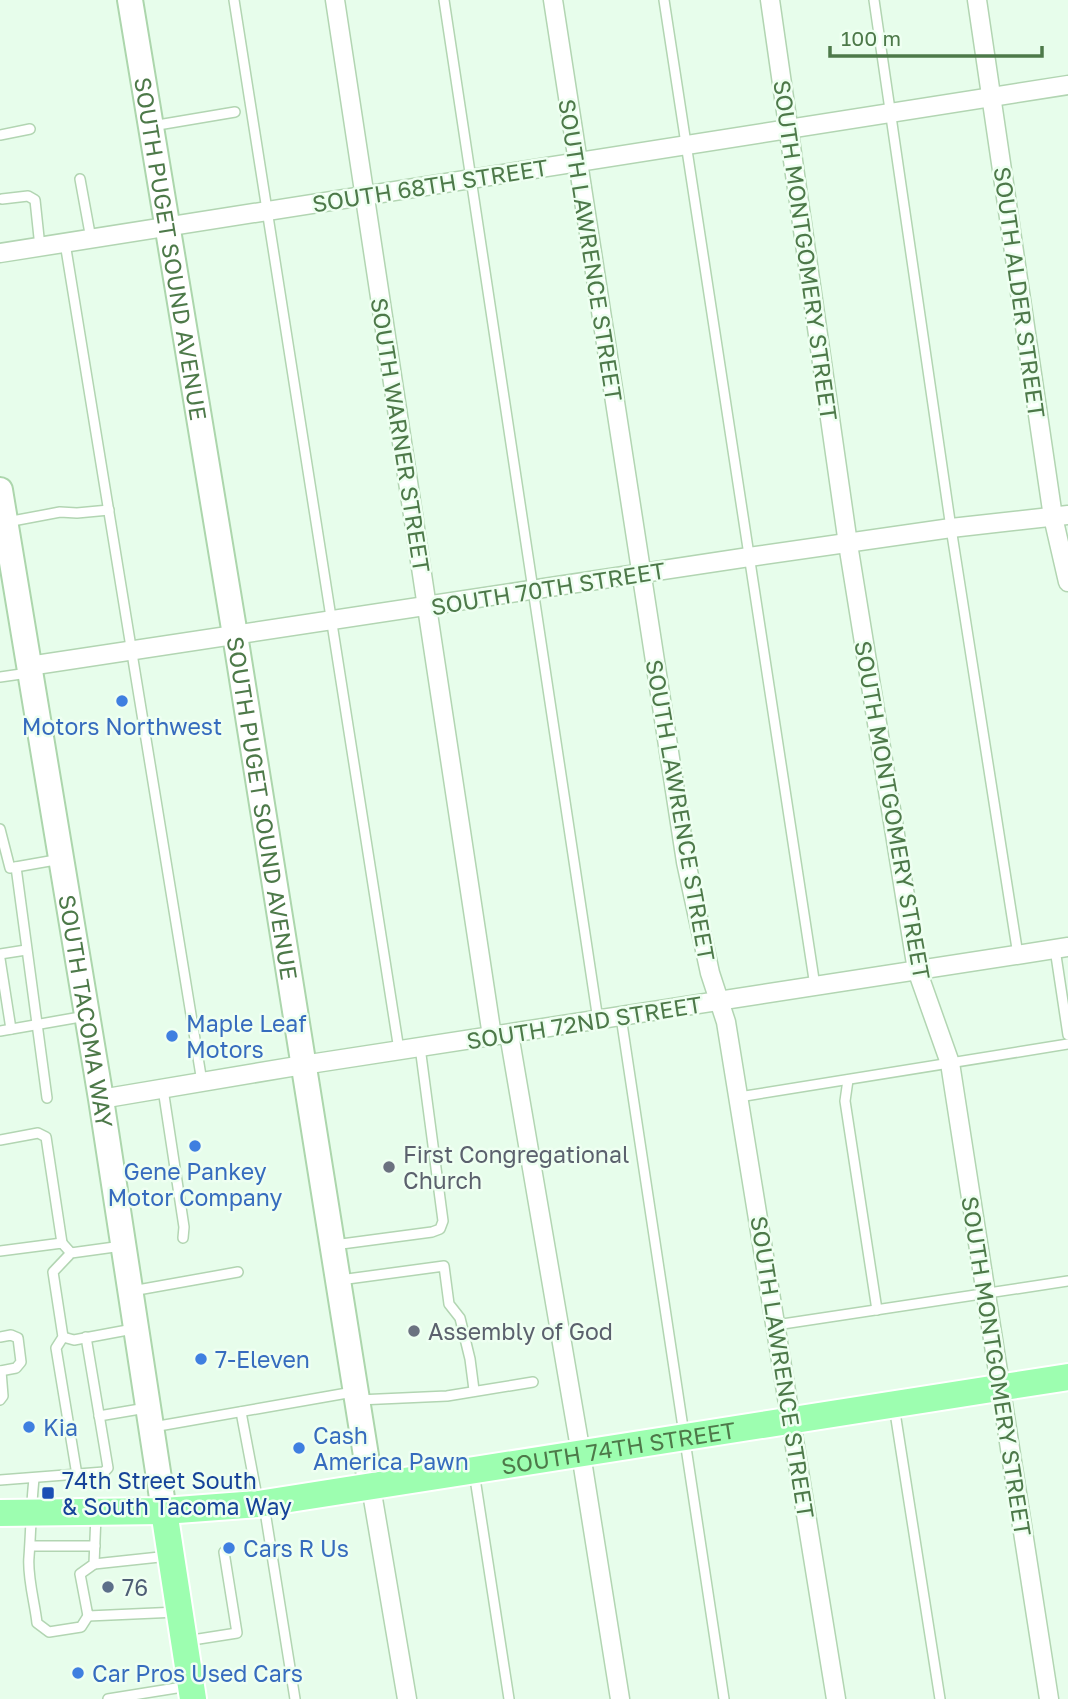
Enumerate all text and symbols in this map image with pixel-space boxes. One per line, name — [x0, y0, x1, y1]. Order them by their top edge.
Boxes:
scale bar — [830, 14, 1042, 58]
text: 100 m — [841, 25, 901, 51]
street label: SOUTH PUGET SOUND AVENUE — [129, 75, 213, 422]
street label: SOUTH MONTGOMERY STREET — [768, 78, 844, 422]
street label: SOUTH LAWRENCE STREET — [553, 97, 629, 403]
street label: SOUTH 68TH STREET — [310, 153, 550, 217]
street label: SOUTH ALDER STREET — [989, 165, 1051, 419]
street label: SOUTH WARNER STREET — [365, 296, 437, 574]
street label: SOUTH 70TH STREET — [429, 556, 667, 620]
street label: SOUTH PUGET SOUND AVENUE — [221, 634, 304, 982]
street label: SOUTH MONTGOMERY STREET — [849, 638, 937, 982]
street label: SOUTH LAWRENCE STREET — [641, 657, 721, 963]
marker: Motors Northwest — [114, 693, 130, 709]
place label: Motors Northwest — [22, 712, 222, 740]
street label: SOUTH TACOMA WAY — [53, 892, 119, 1130]
street label: SOUTH 72ND STREET — [464, 990, 704, 1054]
place label: Maple Leaf Motors — [186, 1009, 307, 1063]
marker: Maple Leaf Motors — [164, 1028, 180, 1044]
marker: Gene Pankey Motor Company — [187, 1138, 203, 1154]
place label: First Congregational Church — [403, 1140, 629, 1194]
place label: Gene Pankey Motor Company — [108, 1157, 283, 1211]
marker: First Congregational Church — [381, 1159, 397, 1175]
street label: SOUTH MONTGOMERY STREET — [956, 1194, 1038, 1538]
street label: SOUTH LAWRENCE STREET — [745, 1214, 821, 1520]
place label: Assembly of God — [428, 1317, 613, 1345]
marker: Assembly of God — [406, 1323, 422, 1339]
place label: 7-Eleven — [215, 1345, 310, 1373]
marker: 7-Eleven — [193, 1351, 209, 1367]
place label: Kia — [43, 1413, 78, 1441]
street label: SOUTH 74TH STREET — [499, 1415, 737, 1480]
marker: Kia — [21, 1419, 37, 1435]
place label: Cash America Pawn — [313, 1421, 469, 1475]
marker: Cash America Pawn — [291, 1440, 307, 1456]
place label: 74th Street South & South Tacoma Way — [62, 1466, 292, 1520]
marker: 74th Street South & South Tacoma Way — [40, 1485, 56, 1501]
place label: Cars R Us — [243, 1534, 349, 1562]
marker: Cars R Us — [221, 1540, 237, 1556]
place label: 76 — [122, 1573, 148, 1601]
marker: 76 — [100, 1579, 116, 1595]
place label: Car Pros Used Cars — [92, 1659, 303, 1687]
marker: Car Pros Used Cars — [70, 1665, 86, 1681]

